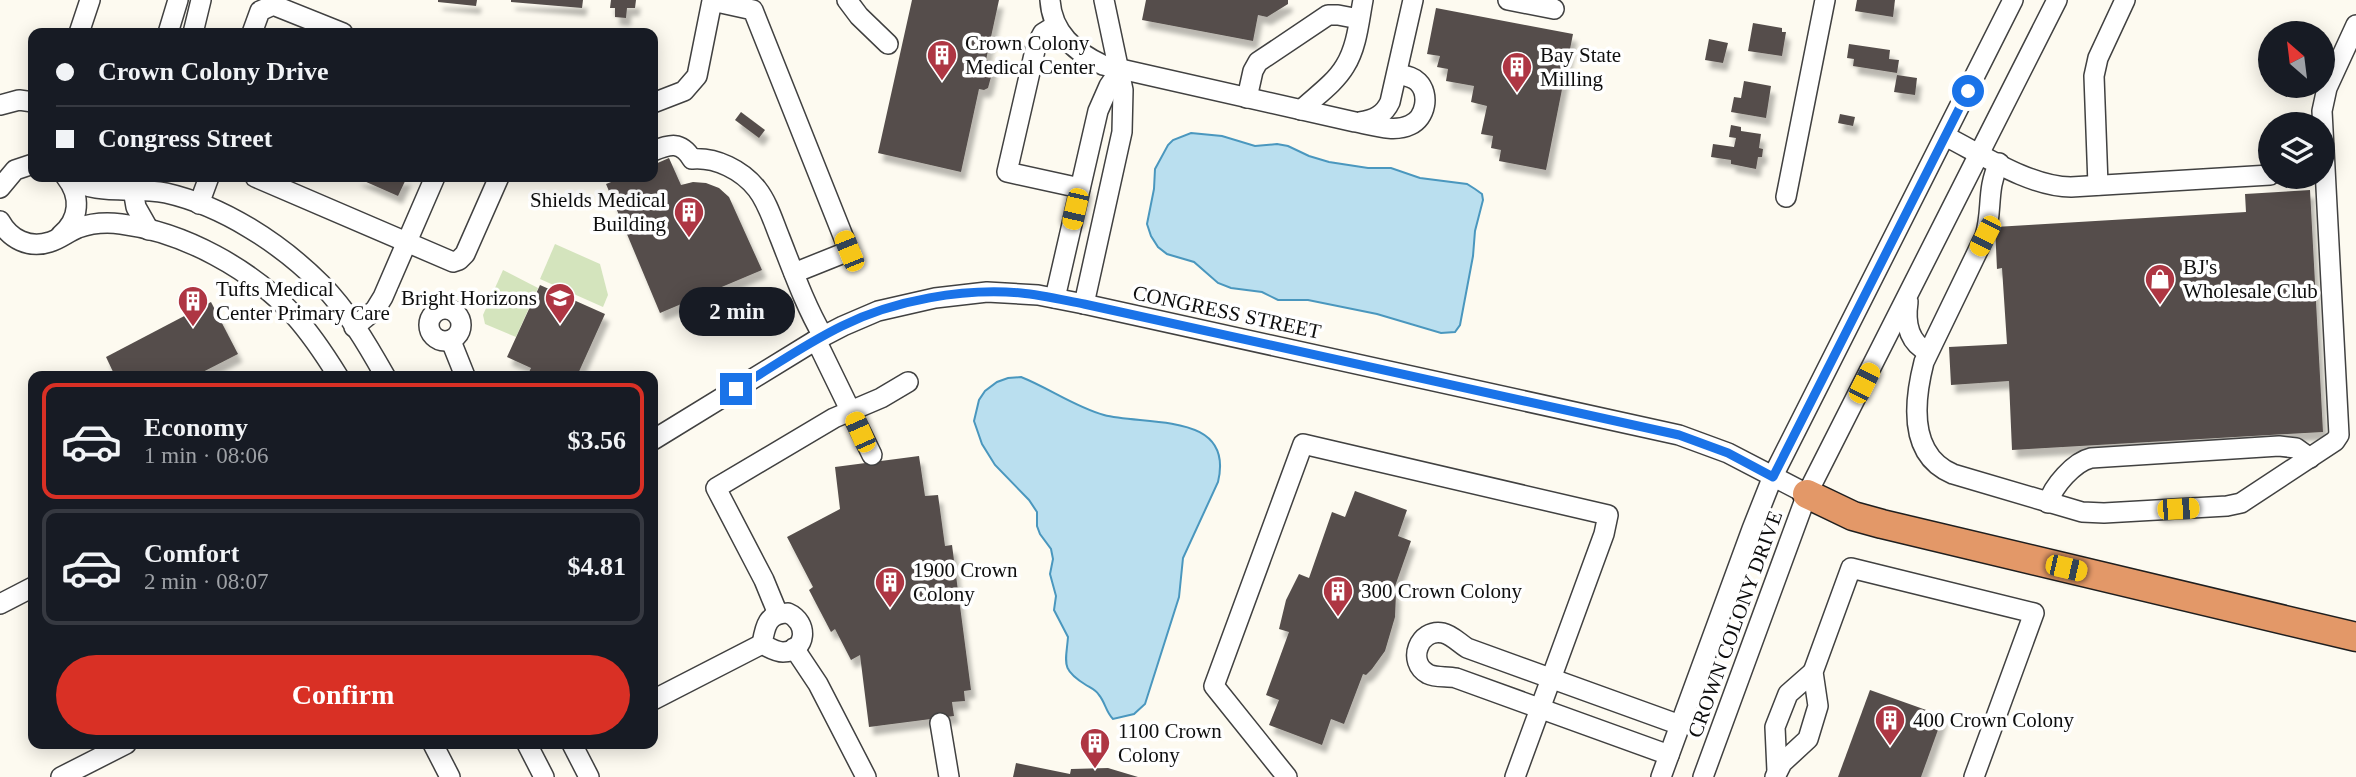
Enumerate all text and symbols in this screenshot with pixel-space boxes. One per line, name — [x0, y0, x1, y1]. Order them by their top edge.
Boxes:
north arrow — [2258, 21, 2334, 98]
map controls — [2258, 21, 2335, 189]
place label: Crown Colony Medical Center — [965, 31, 1095, 79]
building icon: Crown Colony Medical Center — [925, 38, 959, 82]
place label: Bay State Milling — [1540, 43, 1621, 91]
building icon: Bay State Milling — [1500, 50, 1534, 94]
text: Crown Colony Drive — [98, 57, 329, 86]
route start — [1952, 75, 1984, 107]
button: layers — [2258, 112, 2335, 189]
text: Congress Street — [98, 124, 273, 153]
car — [1061, 186, 1090, 232]
place label: Shields Medical Building — [530, 188, 666, 236]
building icon: Shields Medical Building — [672, 195, 706, 239]
car — [1967, 213, 2004, 259]
car — [832, 228, 867, 274]
place label: BJ's Wholesale Club — [2183, 255, 2318, 303]
shop icon: BJ's Wholesale Club — [2143, 262, 2177, 306]
place label: Tufts Medical Center Primary Care — [216, 277, 390, 325]
street label: CONGRESS STREET — [1131, 280, 1324, 344]
school or university icon: Bright Horizons — [543, 281, 577, 325]
building icon: Tufts Medical Center Primary Care — [176, 284, 210, 328]
place label: Bright Horizons — [401, 286, 537, 310]
callout: 2 min — [678, 288, 794, 336]
text: 2 min — [709, 299, 765, 324]
car — [1846, 360, 1883, 406]
route end — [720, 373, 752, 405]
car — [842, 409, 879, 455]
icon: car — [60, 410, 123, 473]
text: Economy — [144, 413, 248, 442]
text: $3.56 — [568, 426, 626, 455]
text: 1 min · 08:06 — [144, 443, 269, 468]
car — [2157, 497, 2200, 521]
street label: CROWN COLONY DRIVE — [1683, 507, 1787, 741]
icon: car — [60, 536, 123, 599]
text: Comfort — [144, 539, 239, 568]
text: $4.81 — [568, 552, 626, 581]
car — [2044, 553, 2089, 583]
place label: 1900 Crown Colony — [913, 558, 1018, 606]
building icon: 1900 Crown Colony — [873, 565, 907, 609]
text: 2 min · 08:07 — [144, 569, 269, 594]
building icon: 300 Crown Colony — [1321, 574, 1355, 618]
place label: 300 Crown Colony — [1361, 579, 1523, 603]
button: Confirm — [56, 655, 630, 735]
building icon: 400 Crown Colony — [1873, 703, 1907, 747]
place label: 400 Crown Colony — [1913, 708, 2075, 732]
place label: 1100 Crown Colony — [1118, 719, 1222, 767]
building icon: 1100 Crown Colony — [1078, 726, 1112, 770]

